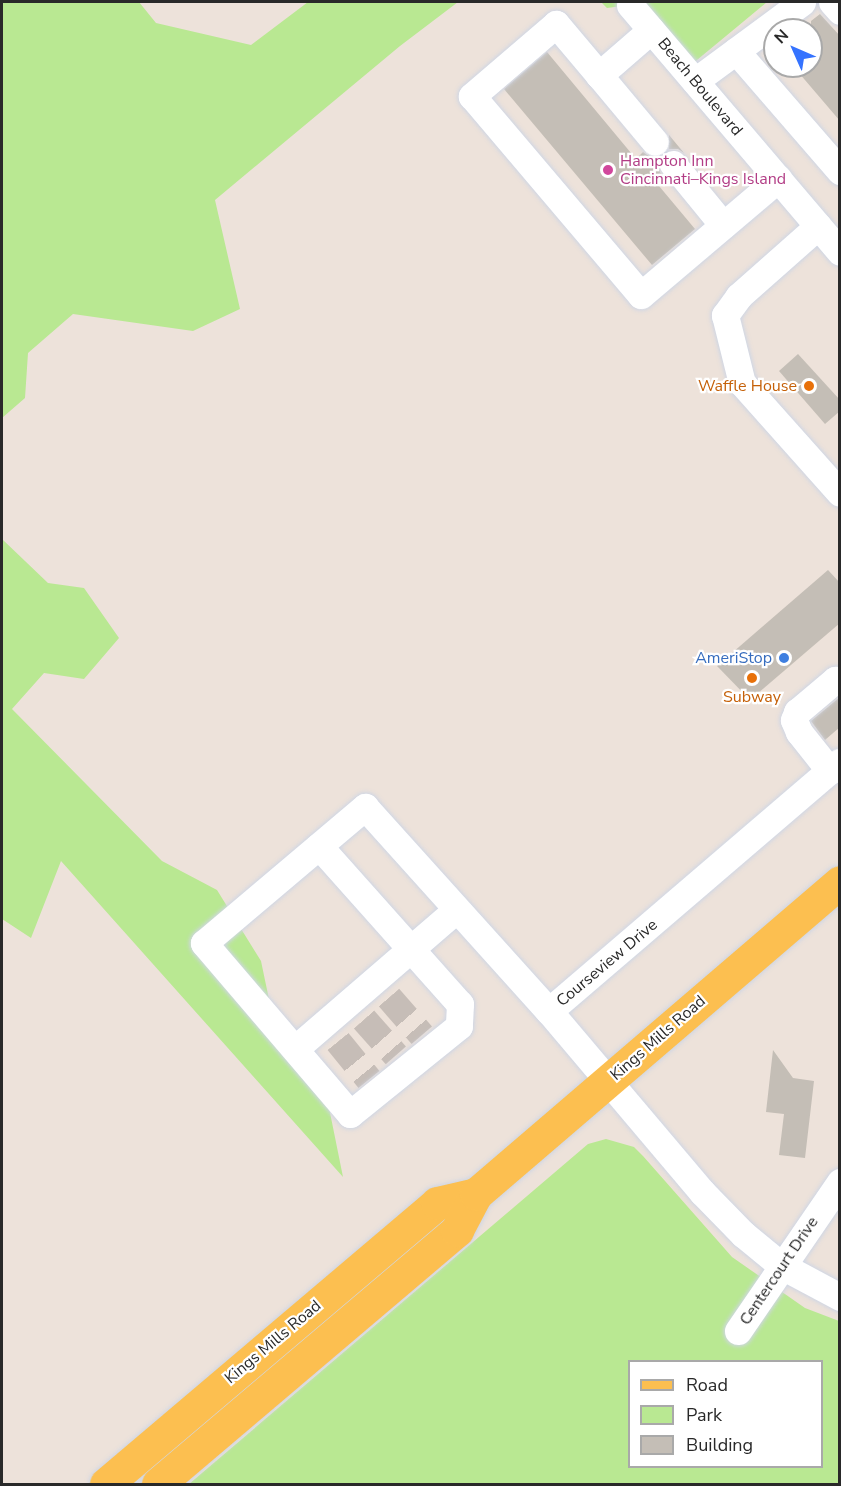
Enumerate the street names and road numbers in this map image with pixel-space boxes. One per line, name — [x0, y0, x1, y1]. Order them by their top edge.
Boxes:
street label: Beach Boulevard — [654, 34, 746, 140]
street label: Courseview Drive — [553, 915, 661, 1011]
street label: Kings Mills Road — [606, 991, 710, 1085]
street label: Centercourt Drive — [736, 1213, 822, 1329]
street label: Kings Mills Road — [221, 1296, 325, 1388]

